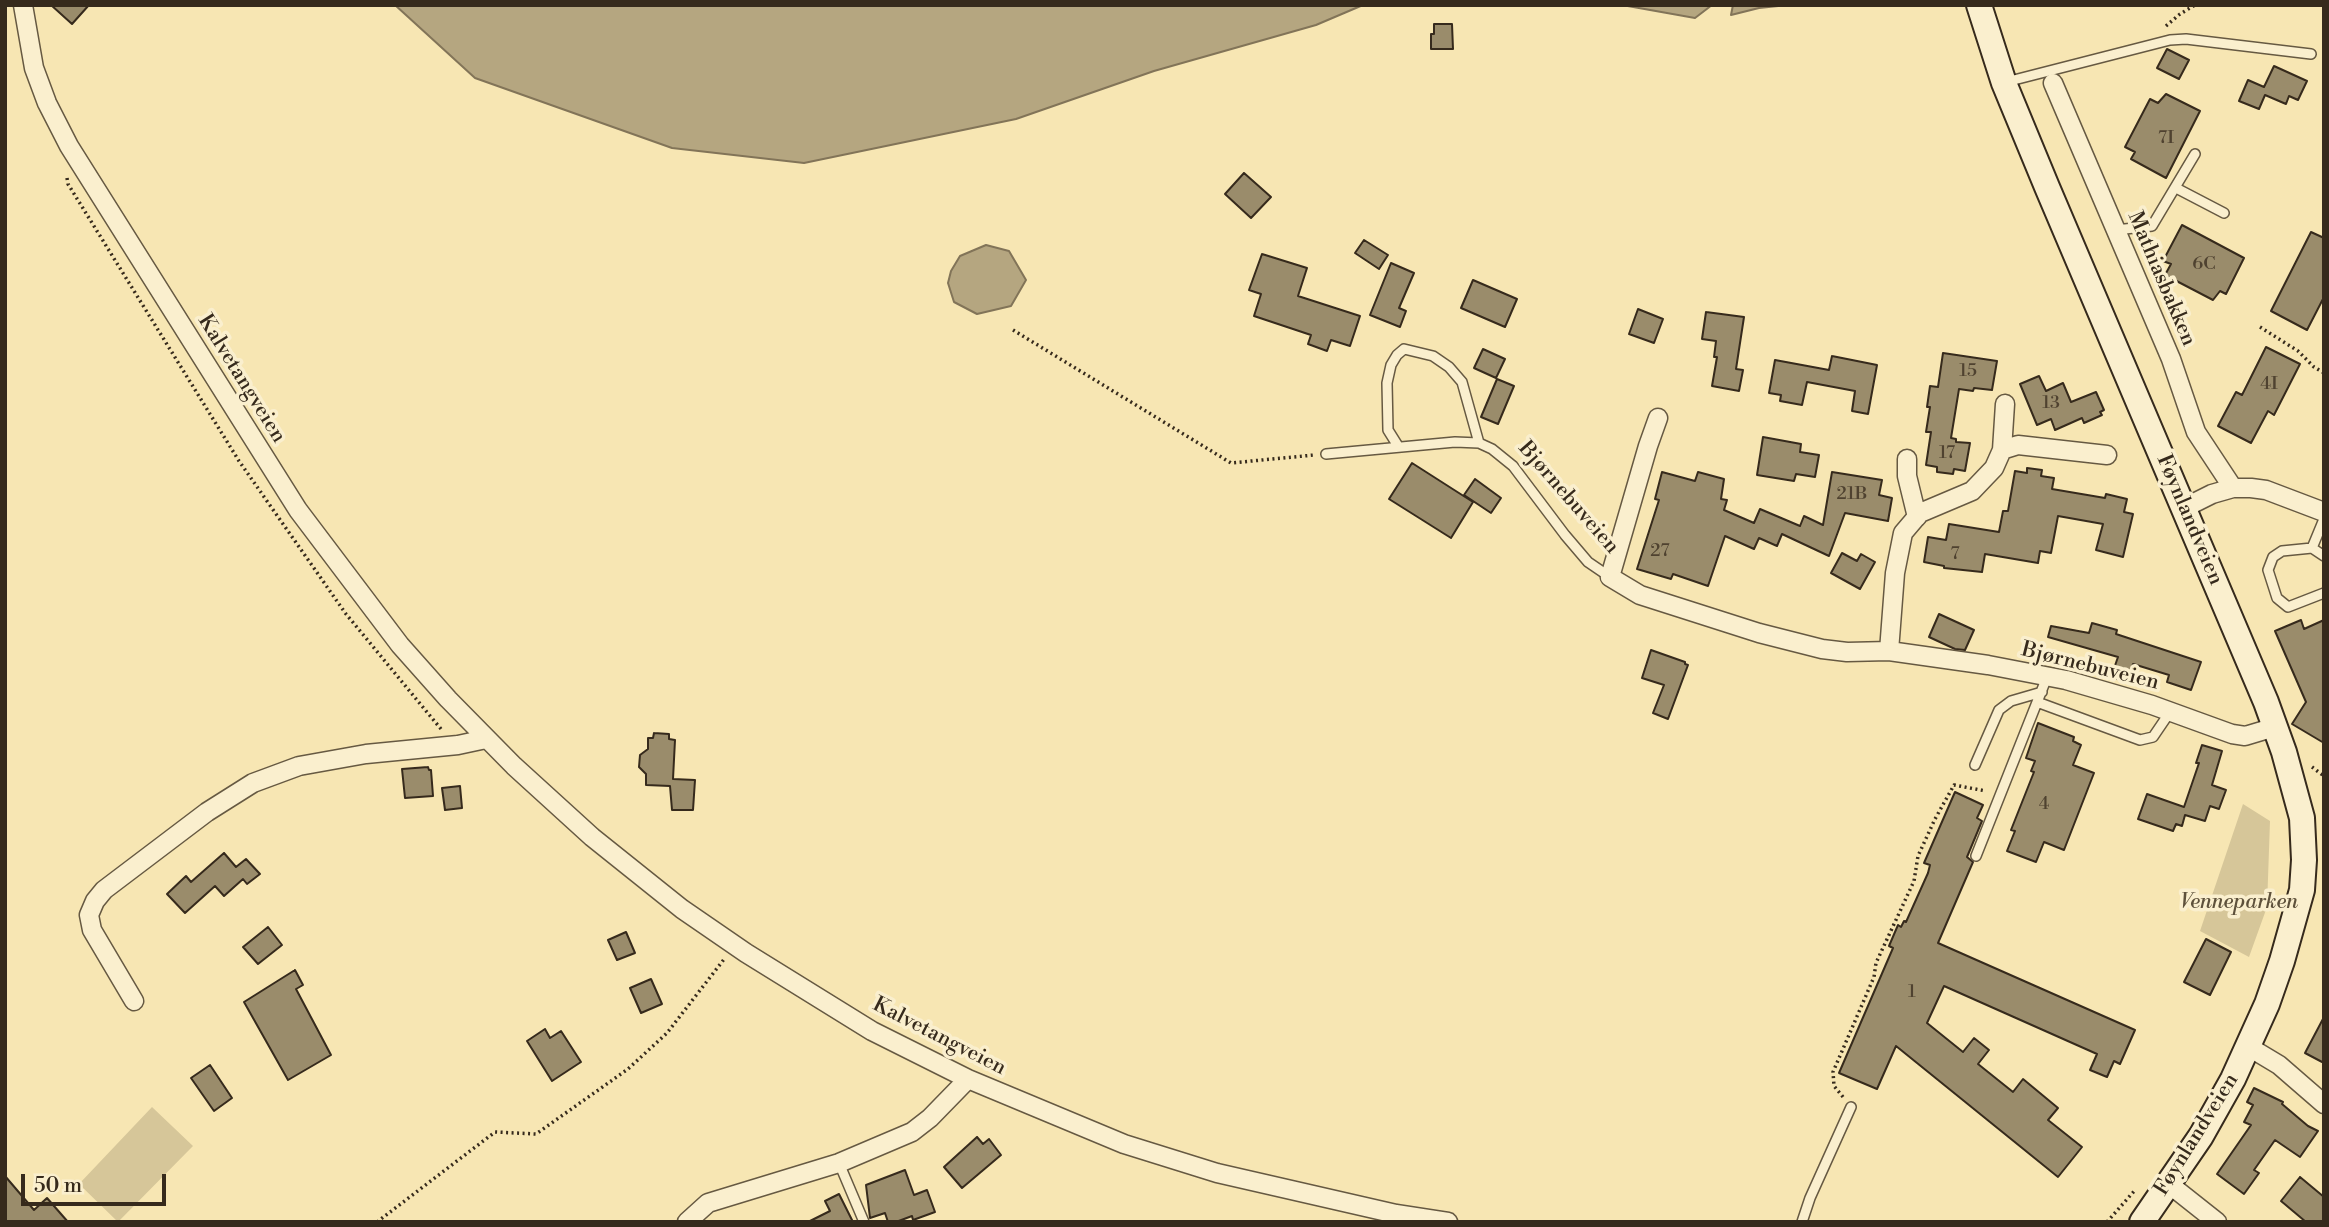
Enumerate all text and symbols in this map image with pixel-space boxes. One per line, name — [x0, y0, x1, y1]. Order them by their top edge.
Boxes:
house number: 7I — [2158, 128, 2174, 150]
street label: Mathiasbakken — [2121, 208, 2201, 350]
house number: 6C — [2192, 254, 2216, 276]
street label: Kalvetangveien — [192, 310, 290, 448]
house number: 15 — [1959, 361, 1977, 383]
house number: 4I — [2260, 374, 2278, 396]
house number: 13 — [2042, 393, 2060, 415]
street label: Bjørnebuveien — [1512, 437, 1624, 559]
house number: 17 — [1939, 443, 1955, 465]
street label: Føynlandveien — [2150, 451, 2228, 589]
house number: 21B — [1837, 484, 1867, 506]
house number: 27 — [1650, 541, 1670, 563]
house number: 7 — [1950, 544, 1960, 566]
street label: Bjørnebuveien — [2019, 638, 2161, 696]
house number: 4 — [2039, 794, 2049, 816]
park label: Venneparken — [2180, 890, 2298, 916]
house number: 1 — [1908, 982, 1916, 1004]
street label: Kalvetangveien — [868, 993, 1010, 1081]
street label: Føynlandveien — [2149, 1069, 2245, 1201]
scale bar — [24, 1160, 170, 1204]
text: 50 m — [34, 1173, 82, 1199]

